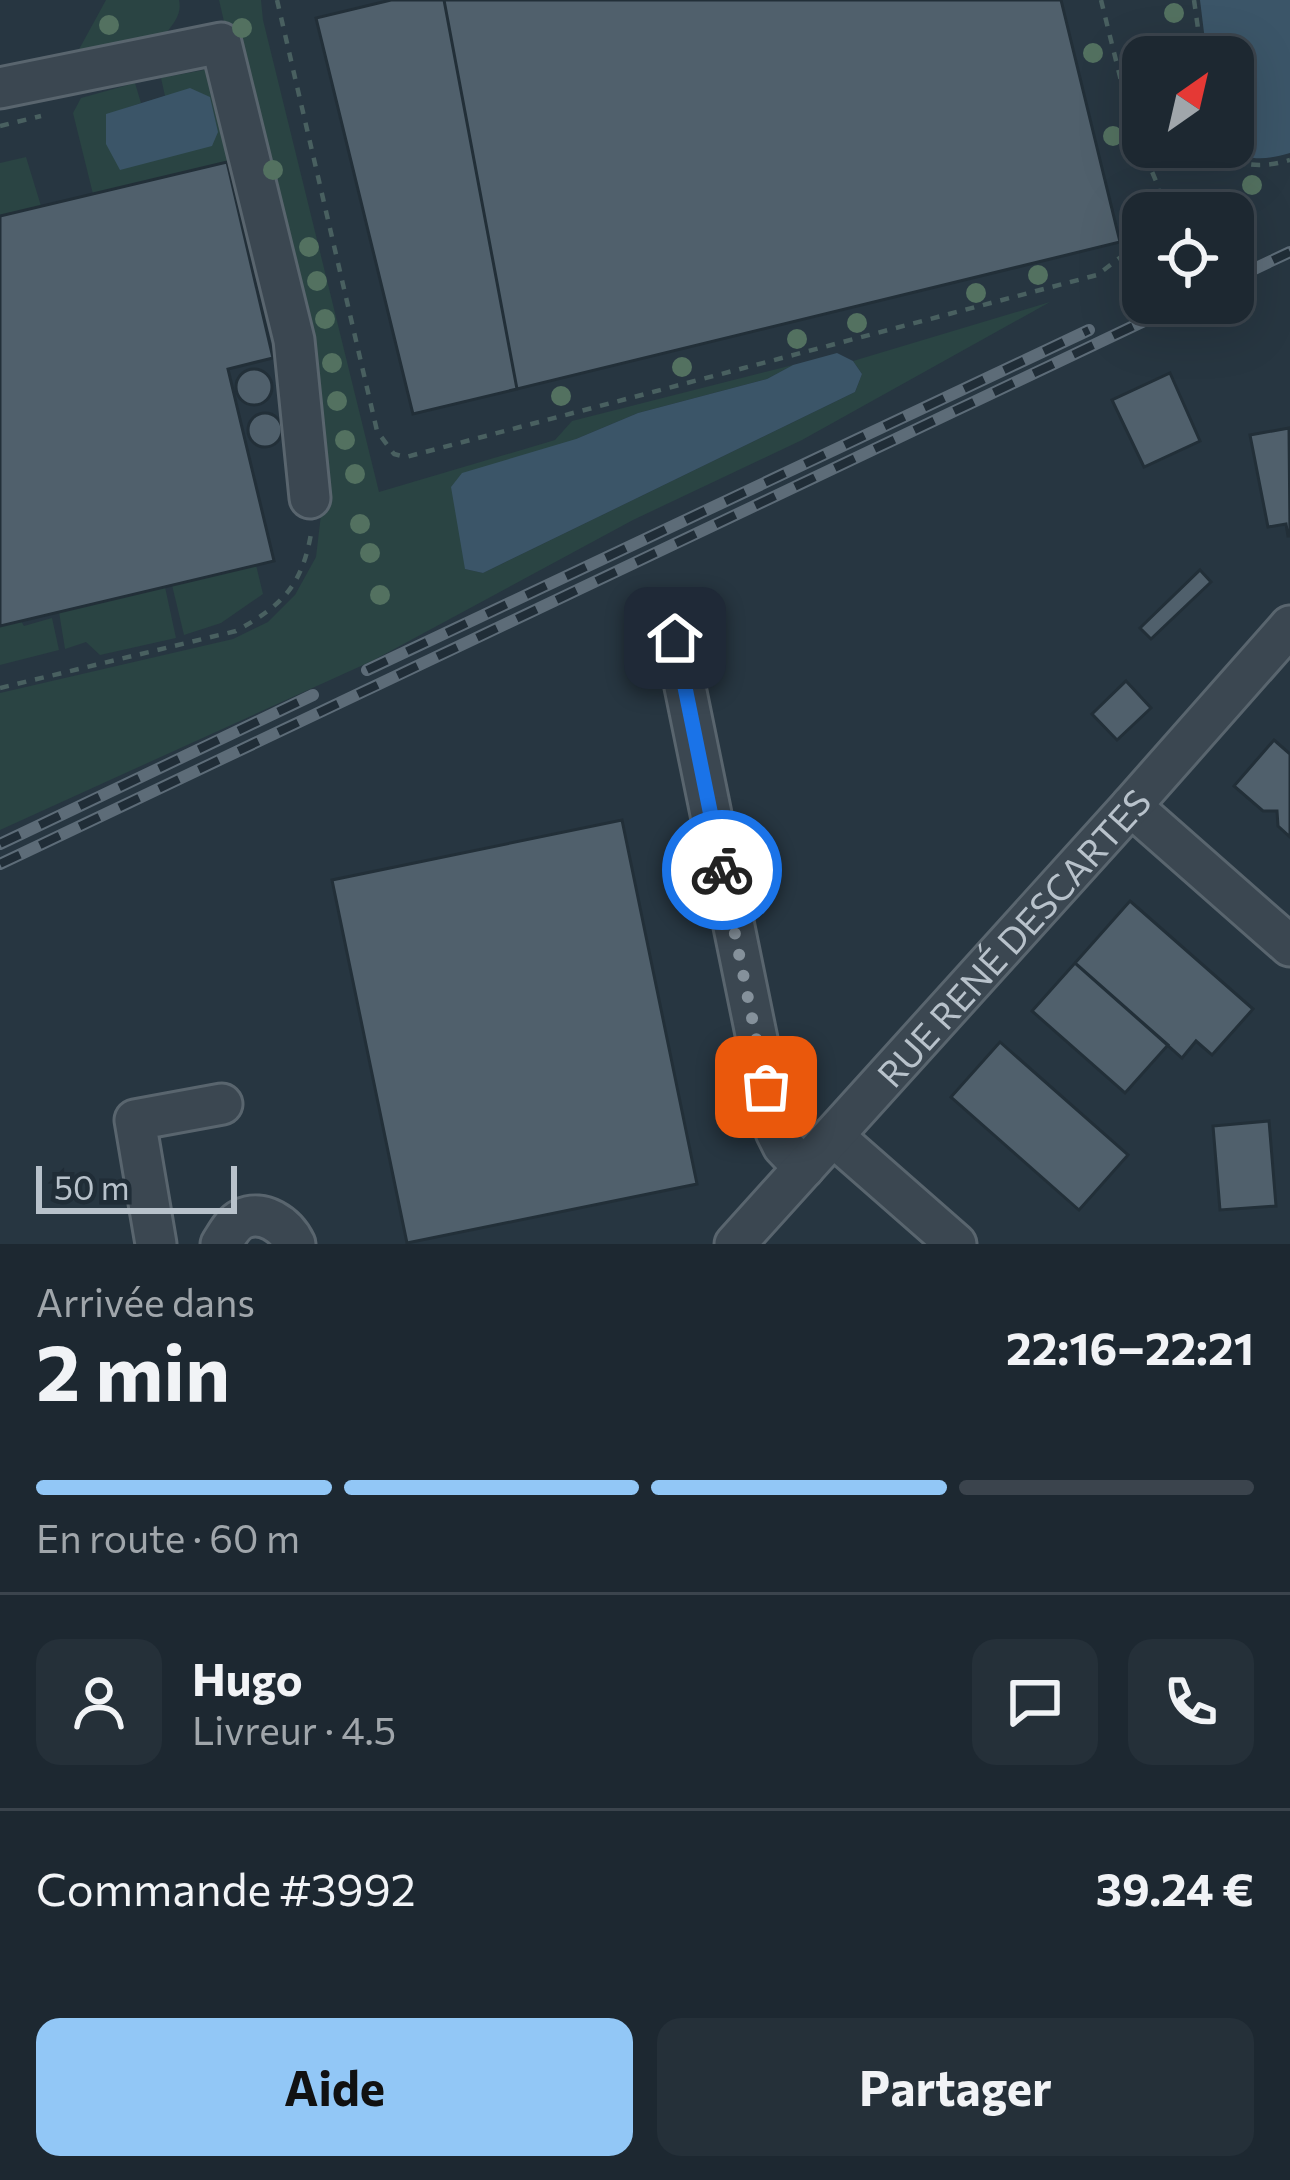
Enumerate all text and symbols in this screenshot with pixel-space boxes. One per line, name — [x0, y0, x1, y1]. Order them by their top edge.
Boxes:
north arrow — [1122, 36, 1254, 168]
map controls — [1122, 36, 1254, 324]
button: locate — [1122, 192, 1254, 324]
pin — [624, 587, 726, 689]
icon: home — [642, 605, 708, 671]
street label: RUE RENÉ DESCARTES — [867, 779, 1159, 1095]
courier — [662, 810, 782, 930]
icon: bike — [689, 837, 755, 903]
pin — [715, 1036, 817, 1138]
icon: bag — [733, 1054, 799, 1120]
scale bar — [36, 1160, 237, 1213]
text: 50 m — [54, 1166, 130, 1207]
text: Arrivée dans — [36, 1277, 255, 1325]
text: 22:16–22:21 — [1006, 1319, 1254, 1374]
text: 2 min — [36, 1322, 230, 1417]
text: En route · 60 m — [36, 1513, 300, 1561]
button: person — [36, 1639, 162, 1765]
button: chat — [972, 1639, 1098, 1765]
button: phone — [1128, 1639, 1254, 1765]
text: Hugo — [192, 1650, 303, 1705]
text: Livreur · 4.5 — [192, 1705, 396, 1753]
text: Commande #3992 — [36, 1860, 416, 1915]
text: 39.24 € — [1096, 1860, 1254, 1915]
button: Aide — [36, 2018, 633, 2156]
button: Partager — [657, 2018, 1254, 2156]

